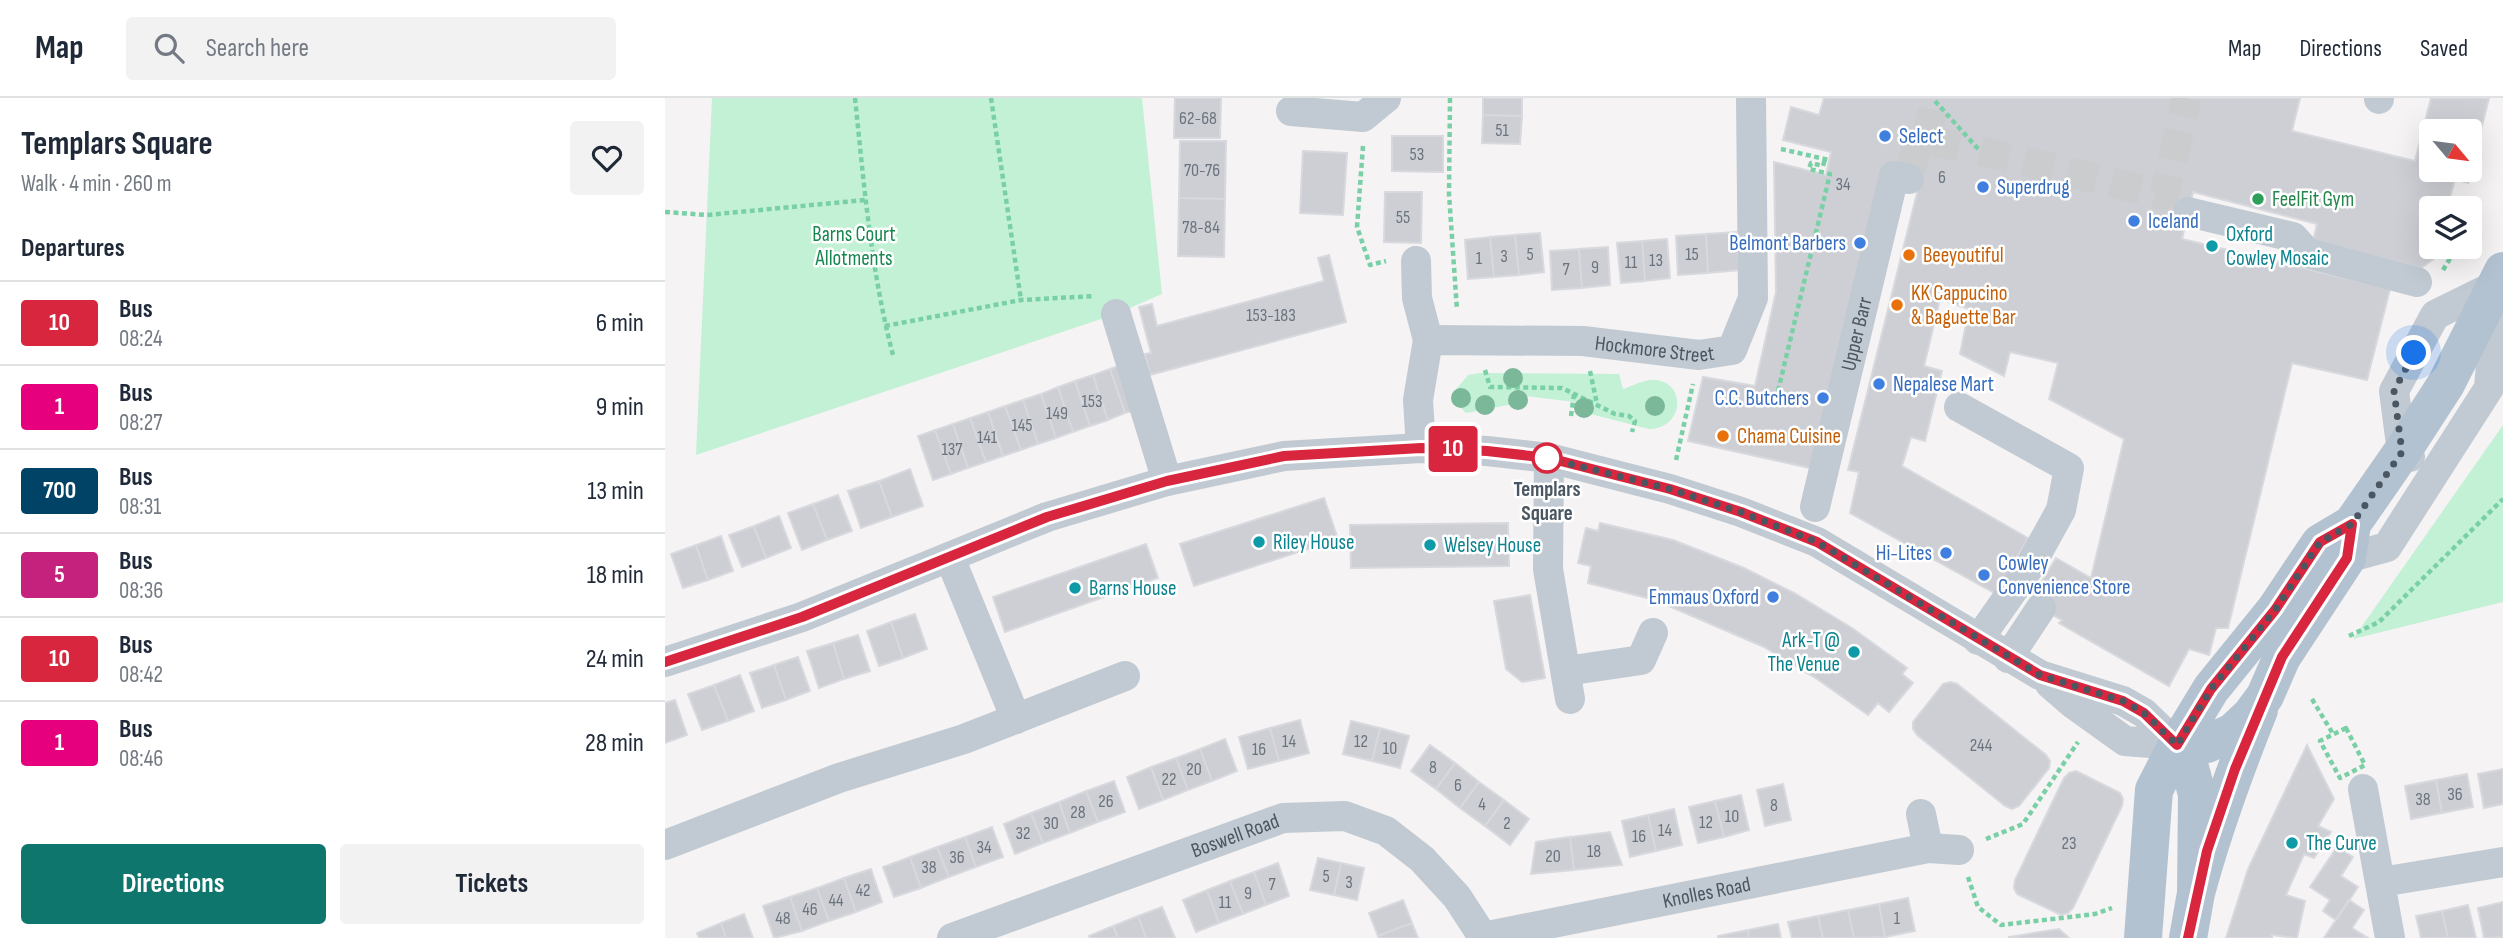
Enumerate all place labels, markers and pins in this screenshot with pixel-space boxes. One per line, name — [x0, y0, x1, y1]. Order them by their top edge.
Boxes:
place label: Select — [1899, 124, 1943, 149]
marker: Select — [1877, 128, 1893, 144]
place label: Superdrug — [1997, 175, 2070, 200]
marker: Superdrug — [1975, 179, 1991, 195]
place label: FeelFit Gym — [2272, 187, 2354, 212]
marker: FeelFit Gym — [2250, 191, 2266, 207]
place label: Iceland — [2148, 209, 2199, 234]
marker: Iceland — [2126, 213, 2142, 229]
place label: Oxford Cowley Mosaic — [2226, 222, 2329, 271]
place label: Belmont Barbers — [1729, 231, 1846, 256]
marker: Belmont Barbers — [1852, 235, 1868, 251]
marker: Oxford Cowley Mosaic — [2204, 238, 2220, 254]
place label: Beeyoutiful — [1923, 243, 2004, 268]
marker: Beeyoutiful — [1901, 247, 1917, 263]
place label: KK Cappucino & Baguette Bar — [1911, 281, 2016, 330]
marker: KK Cappucino & Baguette Bar — [1889, 297, 1905, 313]
place label: Nepalese Mart — [1893, 372, 1994, 397]
marker: Nepalese Mart — [1871, 376, 1887, 392]
place label: C.C. Butchers — [1715, 386, 1809, 411]
marker: C.C. Butchers — [1815, 390, 1831, 406]
place label: Chama Cuisine — [1737, 424, 1841, 449]
marker: Chama Cuisine — [1715, 428, 1731, 444]
marker: Templars Square — [1532, 443, 1562, 473]
place label: Templars Square — [1513, 477, 1581, 526]
place label: Riley House — [1273, 530, 1354, 555]
place label: Welsey House — [1444, 533, 1541, 558]
marker: Riley House — [1251, 534, 1267, 550]
marker: Welsey House — [1422, 537, 1438, 553]
place label: Hi-Lites — [1876, 541, 1932, 566]
marker: Hi-Lites — [1938, 545, 1954, 561]
place label: Cowley Convenience Store — [1998, 551, 2131, 600]
marker: Cowley Convenience Store — [1976, 567, 1992, 583]
place label: Barns House — [1089, 576, 1177, 601]
marker: Barns House — [1067, 580, 1083, 596]
place label: Emmaus Oxford — [1649, 585, 1759, 610]
marker: Emmaus Oxford — [1765, 589, 1781, 605]
place label: Ark-T @ The Venue — [1767, 628, 1840, 677]
marker: Ark-T @ The Venue — [1846, 644, 1862, 660]
place label: The Curve — [2306, 831, 2377, 856]
marker: The Curve — [2284, 835, 2300, 851]

